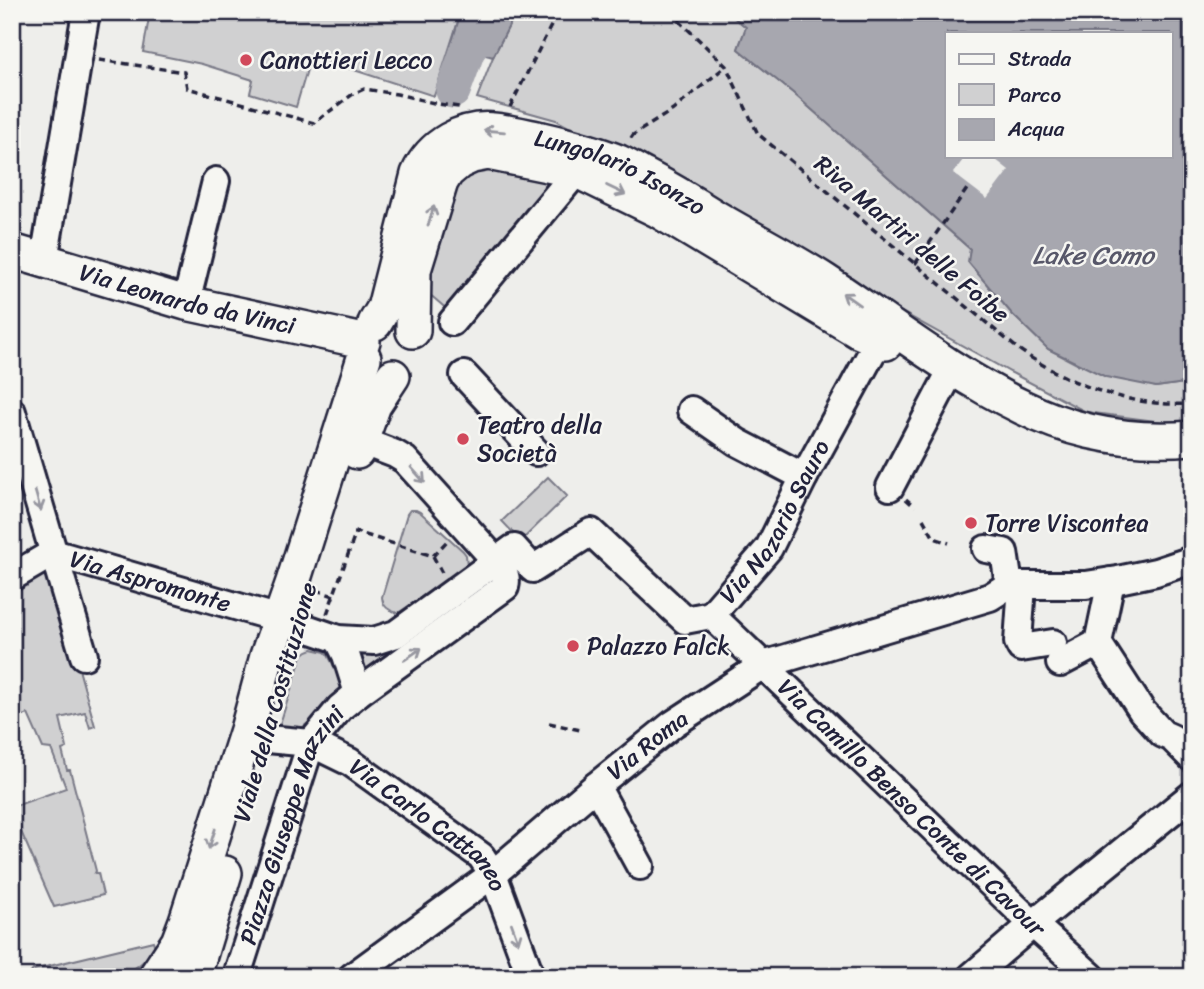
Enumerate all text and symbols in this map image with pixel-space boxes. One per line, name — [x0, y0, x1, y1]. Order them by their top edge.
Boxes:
legend — [945, 32, 1172, 158]
place label: Canottieri Lecco — [260, 39, 432, 81]
text: Strada — [1008, 40, 1072, 78]
marker: Canottieri Lecco — [238, 52, 254, 68]
text: Parco — [1008, 76, 1061, 114]
text: Acqua — [1007, 110, 1065, 148]
street label: Lungolario Isonzo — [531, 117, 714, 227]
one-way arrow — [483, 124, 506, 137]
street label: Riva Martiri delle Foibe — [804, 144, 1020, 334]
one-way arrow — [605, 184, 626, 197]
one-way arrow — [425, 205, 438, 227]
water label: Lake Como — [1032, 232, 1156, 278]
street label: Via Leonardo da Vinci — [74, 251, 300, 347]
one-way arrow — [842, 292, 861, 306]
place label: Teatro della Società — [477, 404, 603, 474]
marker: Teatro della Società — [455, 431, 471, 447]
street label: Via Nazario Sauro — [708, 432, 842, 614]
one-way arrow — [410, 466, 427, 483]
one-way arrow — [32, 489, 45, 511]
place label: Torre Viscontea — [985, 502, 1149, 544]
marker: Torre Viscontea — [963, 515, 979, 531]
street label: Via Aspromonte — [65, 538, 236, 625]
street label: Viale della Costituzione — [221, 577, 329, 827]
place label: Palazzo Falck — [587, 625, 730, 667]
marker: Palazzo Falck — [565, 638, 581, 654]
one-way arrow — [403, 647, 422, 661]
street label: Via Camillo Benso Conte di Cavour — [767, 668, 1057, 949]
street label: Piazza Giuseppe Mazzini — [227, 694, 356, 950]
street label: Via Roma — [597, 698, 697, 791]
street label: Via Carlo Cattaneo — [340, 747, 519, 897]
one-way arrow — [205, 828, 218, 850]
one-way arrow — [509, 921, 522, 943]

